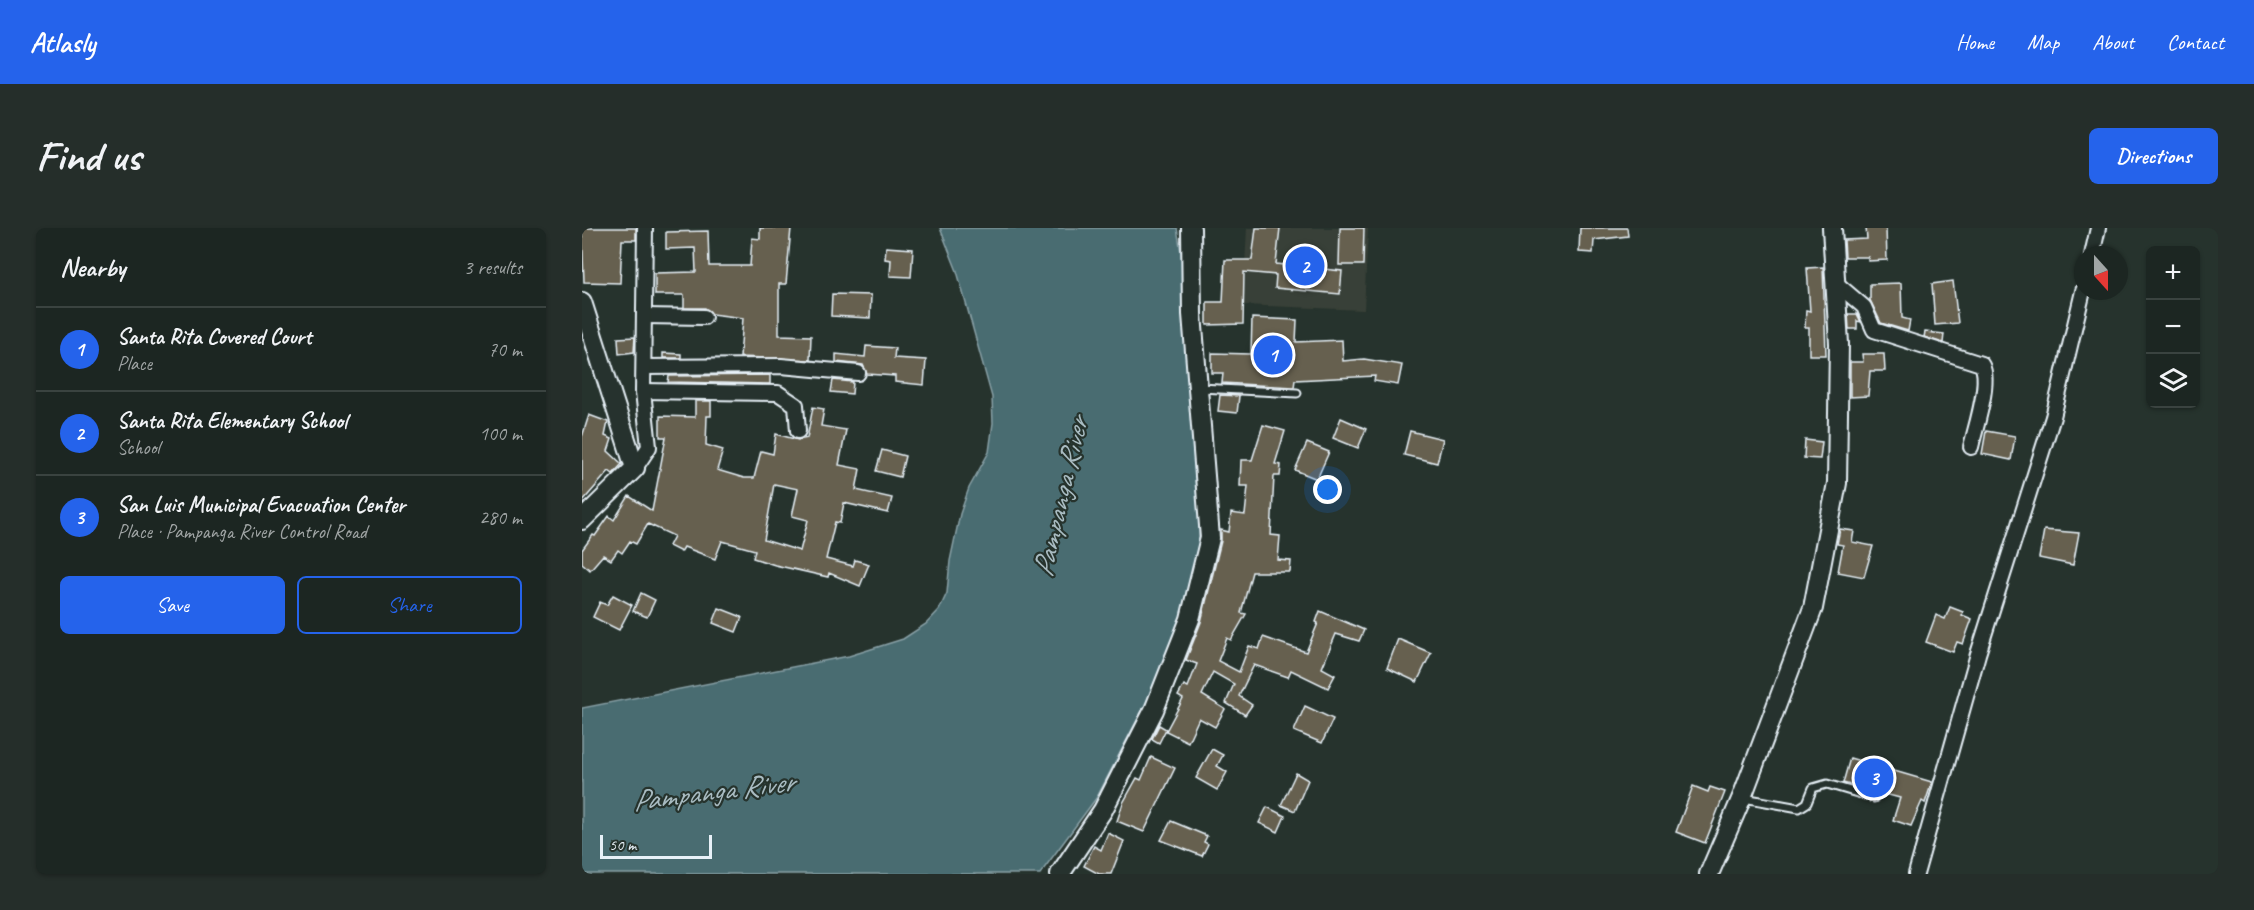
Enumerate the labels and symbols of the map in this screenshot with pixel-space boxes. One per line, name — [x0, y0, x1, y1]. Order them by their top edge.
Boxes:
pin: 2 — [1286, 243, 1324, 288]
north arrow — [2074, 246, 2128, 300]
pin: 1 — [1254, 332, 1292, 378]
water label: Pampanga River — [1023, 409, 1098, 580]
your location — [1313, 475, 1342, 504]
pin: 3 — [1854, 756, 1894, 800]
water label: Pampanga River — [630, 762, 801, 820]
scale bar — [600, 832, 712, 860]

